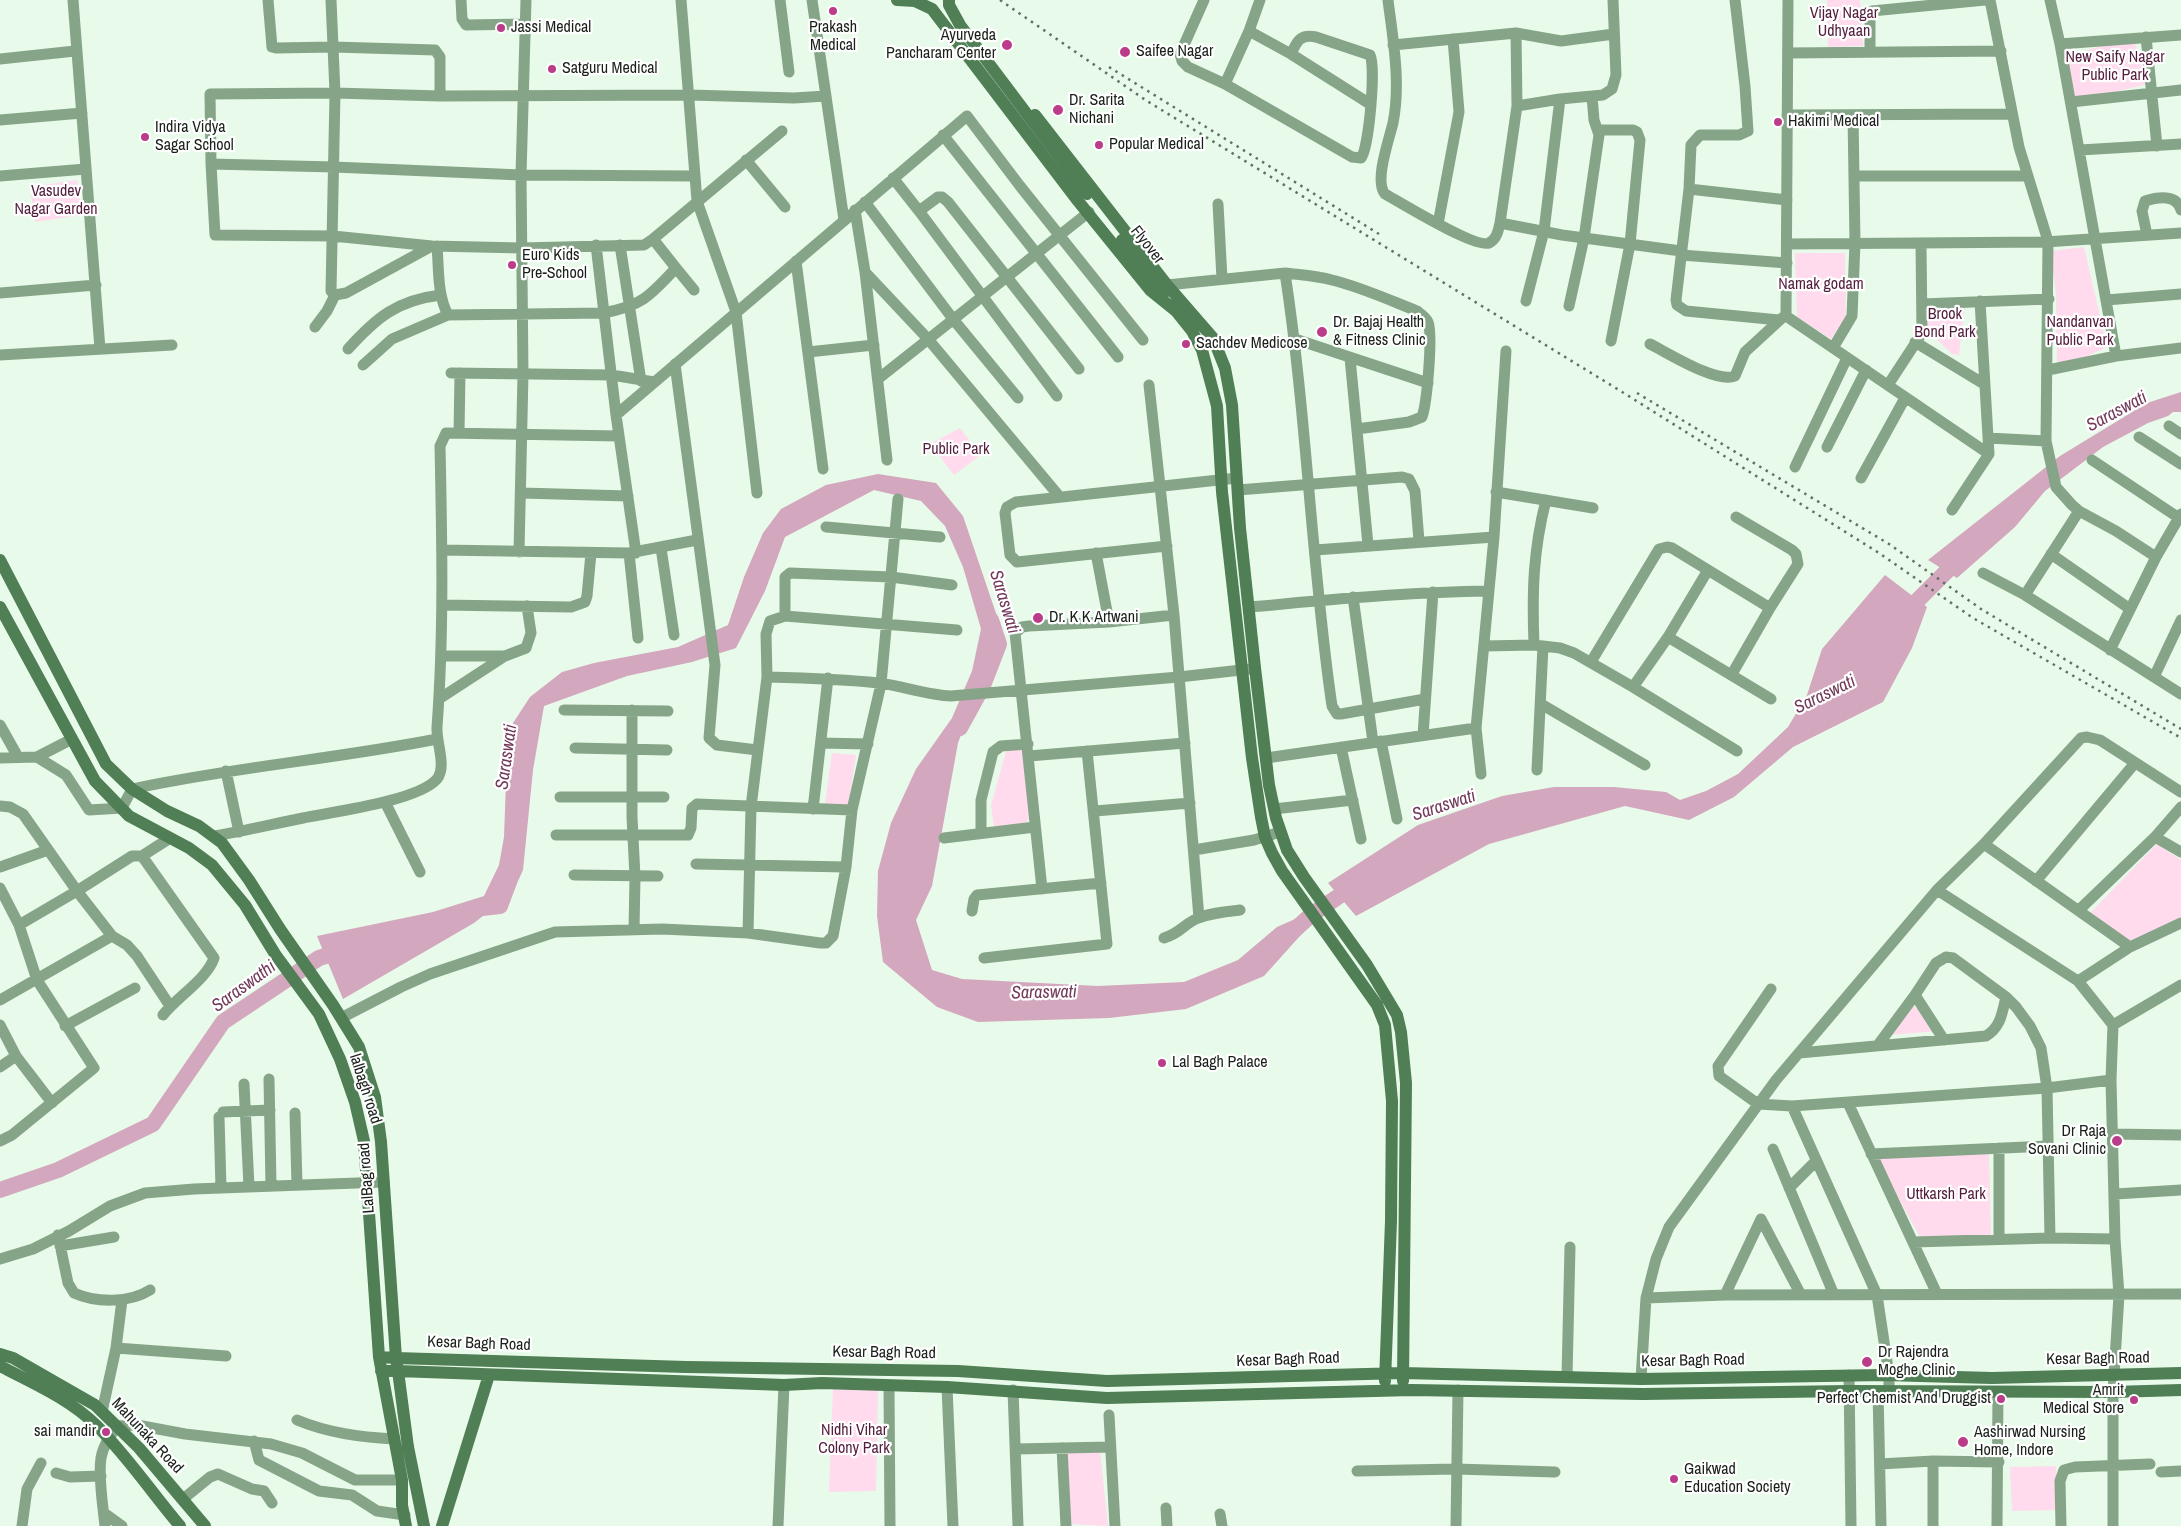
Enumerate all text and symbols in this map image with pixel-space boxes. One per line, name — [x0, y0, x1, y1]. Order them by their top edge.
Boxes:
park label: Vijay Nagar Udhyaan — [1810, 4, 1878, 42]
marker: Prakash Medical — [827, 5, 839, 17]
place label: Jassi Medical — [511, 18, 591, 38]
place label: Prakash Medical — [809, 18, 857, 56]
marker: Jassi Medical — [495, 22, 507, 34]
place label: Ayurveda Pancharam Center — [886, 26, 996, 64]
marker: Ayurveda Pancharam Center — [1000, 38, 1014, 52]
place label: Saifee Nagar — [1136, 42, 1213, 62]
marker: Saifee Nagar — [1118, 45, 1132, 59]
park label: New Saify Nagar Public Park — [2065, 48, 2165, 86]
place label: Satguru Medical — [562, 59, 658, 79]
marker: Satguru Medical — [546, 63, 558, 75]
place label: Dr. Sarita Nichani — [1069, 91, 1124, 129]
marker: Dr. Sarita Nichani — [1051, 103, 1065, 117]
place label: Hakimi Medical — [1788, 112, 1879, 132]
marker: Hakimi Medical — [1772, 116, 1784, 128]
place label: Indira Vidya Sagar School — [155, 118, 234, 156]
marker: Indira Vidya Sagar School — [139, 131, 151, 143]
place label: Popular Medical — [1109, 135, 1204, 155]
marker: Popular Medical — [1093, 139, 1105, 151]
park label: Vasudev Nagar Garden — [14, 182, 98, 220]
street label: Flyover — [1126, 222, 1168, 268]
place label: Euro Kids Pre-School — [522, 246, 587, 284]
marker: Euro Kids Pre-School — [506, 259, 518, 271]
park label: Namak godam — [1778, 275, 1864, 295]
park label: Brook Bond Park — [1914, 305, 1976, 343]
place label: Dr. Bajaj Health & Fitness Clinic — [1333, 313, 1426, 351]
park label: Nandanvan Public Park — [2046, 313, 2114, 351]
marker: Dr. Bajaj Health & Fitness Clinic — [1315, 325, 1329, 339]
place label: Sachdev Medicose — [1196, 334, 1308, 354]
marker: Sachdev Medicose — [1180, 338, 1192, 350]
water label: Saraswati — [2083, 387, 2151, 437]
park label: Public Park — [922, 440, 990, 460]
water label: Saraswati — [984, 567, 1024, 637]
place label: Dr. K K Artwani — [1049, 608, 1139, 628]
marker: Dr. K K Artwani — [1031, 611, 1045, 625]
water label: Saraswati — [1791, 671, 1859, 719]
water label: Saraswati — [492, 723, 522, 791]
water label: Saraswati — [1409, 786, 1479, 826]
water label: Saraswathi — [208, 957, 280, 1017]
water label: Saraswati — [1011, 982, 1077, 1004]
street label: lalbagh road — [345, 1052, 385, 1126]
place label: Lal Bagh Palace — [1172, 1053, 1268, 1073]
marker: Lal Bagh Palace — [1156, 1057, 1168, 1069]
place label: Dr Raja Sovani Clinic — [2028, 1122, 2106, 1160]
marker: Dr Raja Sovani Clinic — [2110, 1134, 2124, 1148]
street label: LalBag road — [355, 1142, 379, 1214]
park label: Uttkarsh Park — [1906, 1185, 1986, 1205]
street label: Kesar Bagh Road — [427, 1333, 531, 1355]
street label: Kesar Bagh Road — [832, 1342, 936, 1364]
place label: Dr Rajendra Moghe Clinic — [1878, 1343, 1955, 1381]
street label: Kesar Bagh Road — [2046, 1348, 2150, 1370]
street label: Kesar Bagh Road — [1236, 1349, 1340, 1371]
street label: Kesar Bagh Road — [1641, 1350, 1745, 1372]
marker: Dr Rajendra Moghe Clinic — [1860, 1355, 1874, 1369]
place label: Amrit Medical Store — [2043, 1381, 2124, 1419]
place label: Perfect Chemist And Druggist — [1817, 1389, 1991, 1409]
marker: Perfect Chemist And Druggist — [1995, 1393, 2007, 1405]
street label: Mahunaka Road — [107, 1394, 187, 1478]
marker: Amrit Medical Store — [2128, 1394, 2140, 1406]
park label: Nidhi Vihar Colony Park — [818, 1421, 890, 1459]
place label: sai mandir — [34, 1422, 96, 1442]
place label: Aashirwad Nursing Home, Indore — [1974, 1423, 2086, 1461]
marker: sai mandir — [100, 1426, 112, 1438]
marker: Aashirwad Nursing Home, Indore — [1956, 1435, 1970, 1449]
place label: Gaikwad Education Society — [1684, 1460, 1790, 1498]
marker: Gaikwad Education Society — [1668, 1473, 1680, 1485]

